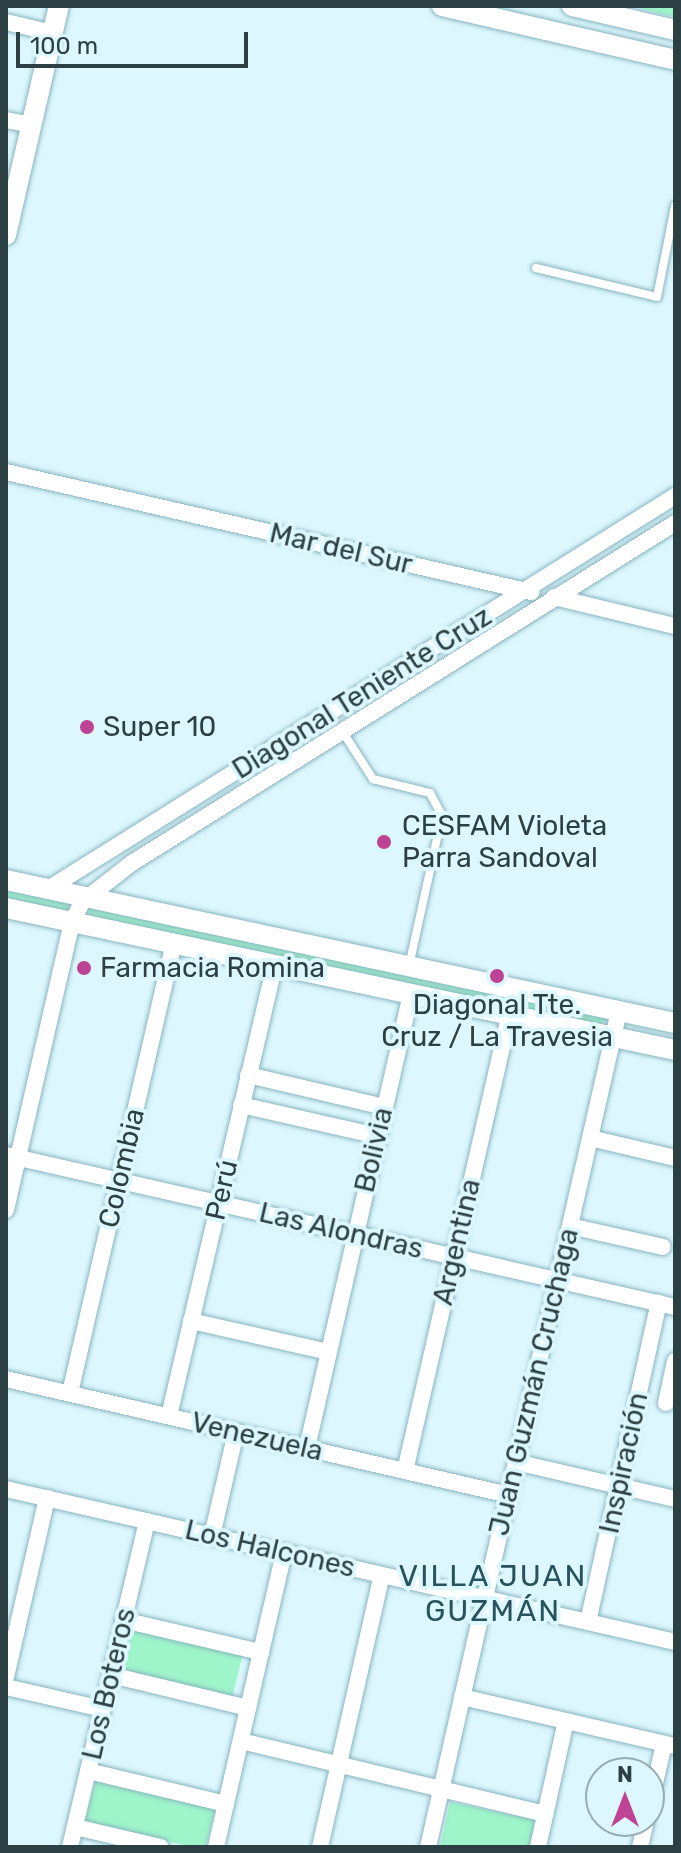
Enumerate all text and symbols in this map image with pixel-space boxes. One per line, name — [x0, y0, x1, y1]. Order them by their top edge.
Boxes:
scale bar — [20, 16, 252, 66]
text: 100 m — [30, 32, 98, 60]
street label: Mar del Sur — [266, 516, 416, 582]
street label: Diagonal Teniente Cruz — [226, 599, 498, 787]
place label: Super 10 — [103, 710, 217, 744]
marker: Super 10 — [78, 718, 96, 736]
place label: CESFAM Violeta Parra Sandoval — [402, 809, 608, 875]
marker: CESFAM Violeta Parra Sandoval — [373, 831, 395, 853]
place label: Farmacia Romina — [100, 951, 325, 985]
marker: Farmacia Romina — [75, 959, 93, 977]
marker: Diagonal Tte. Cruz / La Travesia — [488, 967, 506, 985]
place label: Diagonal Tte. Cruz / La Travesia — [381, 988, 613, 1054]
street label: Bolivia — [348, 1104, 400, 1196]
street label: Colombia — [92, 1105, 152, 1231]
street label: Perú — [199, 1157, 245, 1223]
street label: Argentina — [426, 1176, 488, 1308]
street label: Las Alondras — [255, 1196, 427, 1266]
street label: Juan Guzmán Cruchaga — [482, 1225, 586, 1539]
street label: Inspiración — [593, 1389, 655, 1537]
street label: Venezuela — [188, 1406, 326, 1468]
street label: Los Halcones — [182, 1513, 358, 1585]
district label: VILLA JUAN GUZMÁN — [398, 1558, 588, 1628]
street label: Los Boteros — [75, 1605, 143, 1763]
north arrow — [585, 1757, 665, 1837]
text: N — [617, 1761, 633, 1788]

